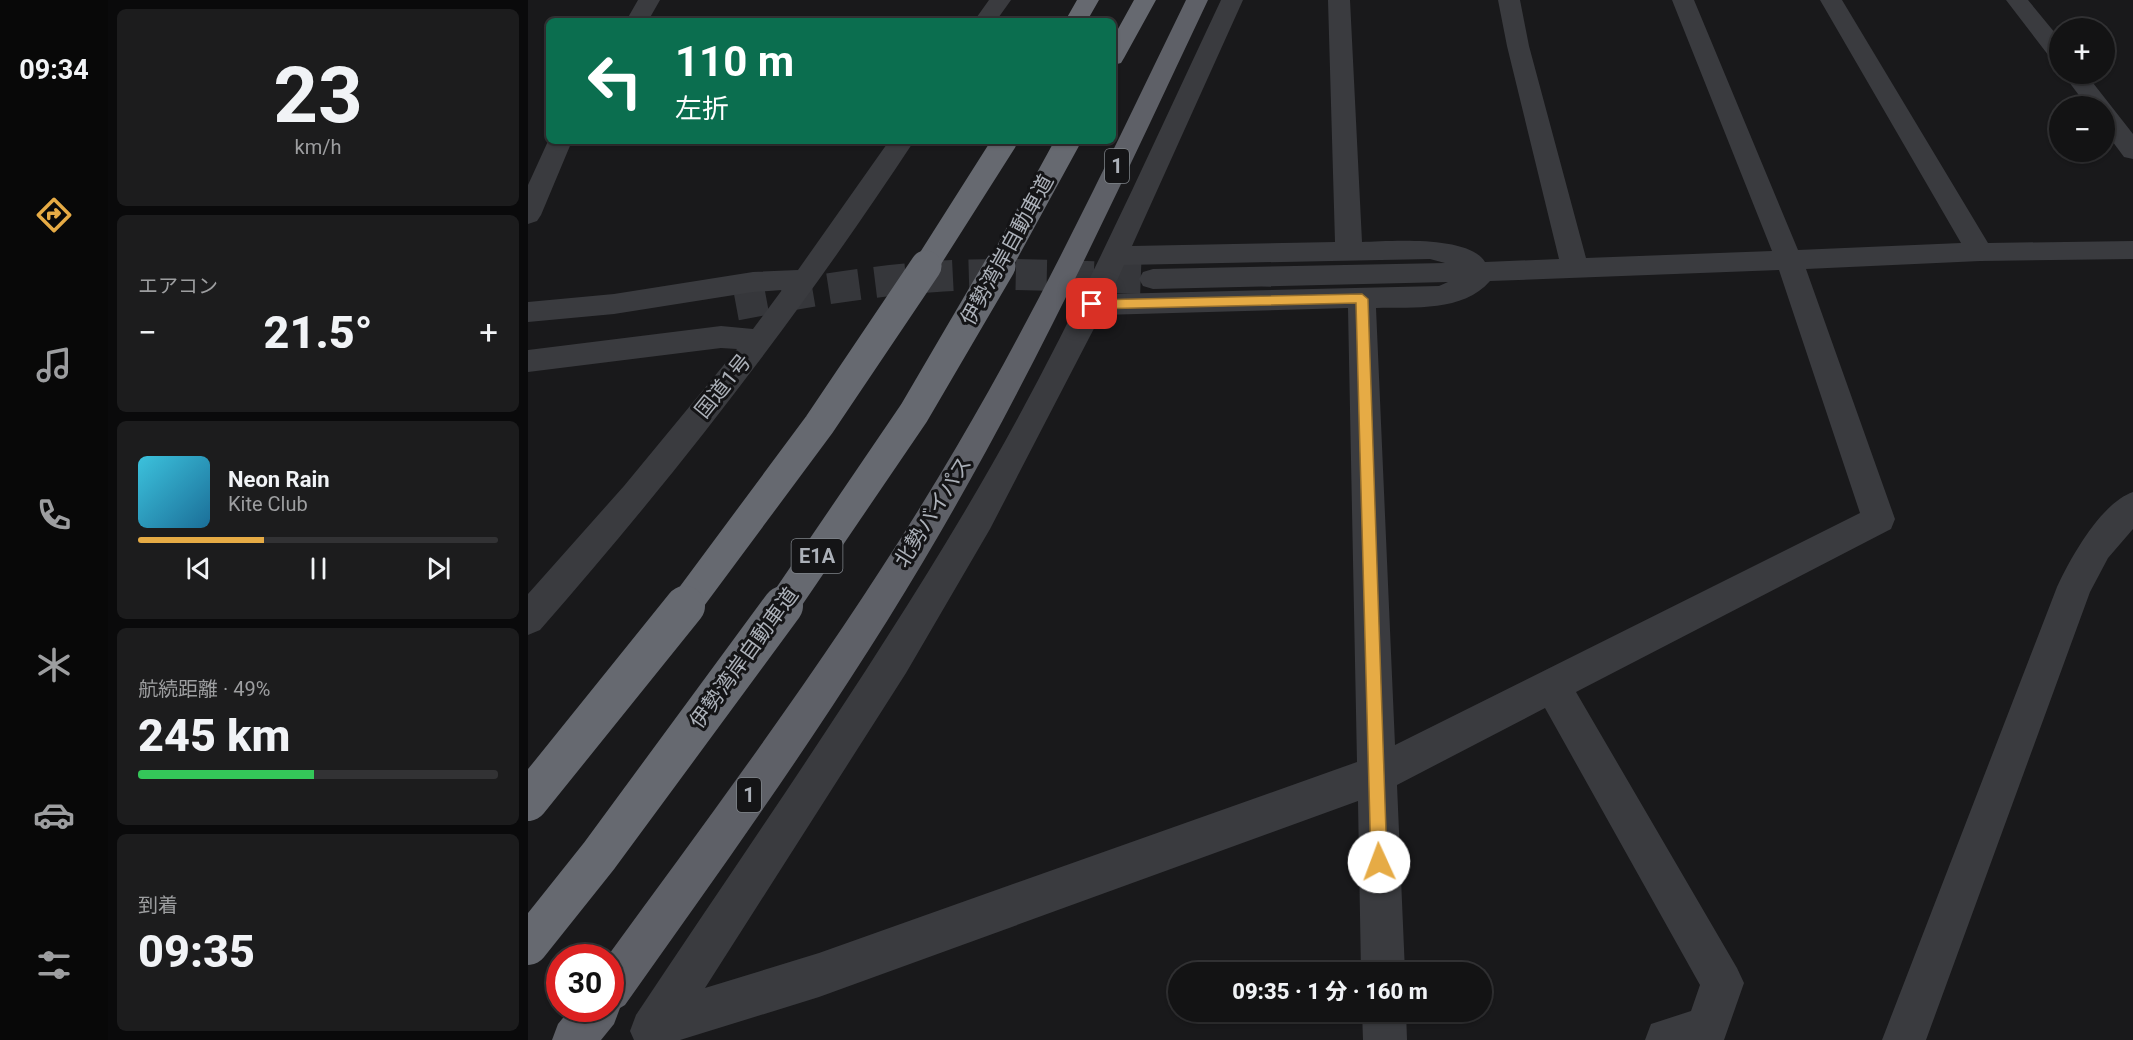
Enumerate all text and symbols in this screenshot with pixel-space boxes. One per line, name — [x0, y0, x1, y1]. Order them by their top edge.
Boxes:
map controls — [2049, 18, 2115, 162]
button: + — [2049, 18, 2115, 84]
text: 110 m — [675, 37, 794, 86]
icon: left — [576, 42, 654, 120]
text: 23 — [273, 50, 363, 141]
text: 09:34 — [19, 54, 89, 86]
text: 左折 — [675, 93, 729, 125]
button: − — [2049, 96, 2115, 162]
text: km/h — [295, 135, 341, 159]
road number: 1 — [1105, 149, 1129, 183]
street label: 伊勢湾岸自動車道 — [956, 171, 1058, 329]
icon: directions — [33, 194, 75, 236]
text: エアコン — [138, 274, 218, 298]
pin — [1066, 278, 1117, 329]
icon: arrive — [1075, 287, 1108, 320]
text: 21.5° — [264, 306, 373, 359]
text: − — [138, 313, 157, 352]
text: + — [479, 313, 498, 352]
icon: music — [33, 344, 75, 386]
street label: 国道1号 — [690, 349, 756, 423]
street label: 北勢バイパス — [890, 452, 976, 572]
text: Neon Rain — [228, 467, 330, 492]
text: Kite Club — [228, 492, 308, 516]
icon: phone — [33, 494, 75, 536]
road number: E1A — [792, 539, 842, 573]
icon: previous — [182, 552, 215, 585]
icon: pause — [302, 552, 335, 585]
icon: next — [422, 552, 455, 585]
street label: 伊勢湾岸自動車道 — [685, 583, 803, 733]
icon: climate — [33, 644, 75, 686]
text: 航続距離 · 49% — [138, 677, 270, 701]
text: 245 km — [138, 709, 290, 762]
road number: 1 — [737, 778, 761, 812]
icon: car — [33, 794, 75, 836]
position arrow — [1347, 830, 1411, 894]
text: 到着 — [138, 893, 178, 917]
text: 09:35 — [138, 925, 255, 978]
icon: filters — [33, 944, 75, 986]
speed limit sign: 30 — [546, 944, 624, 1022]
text: 09:35 · 1 分 · 160 m — [1232, 979, 1428, 1004]

